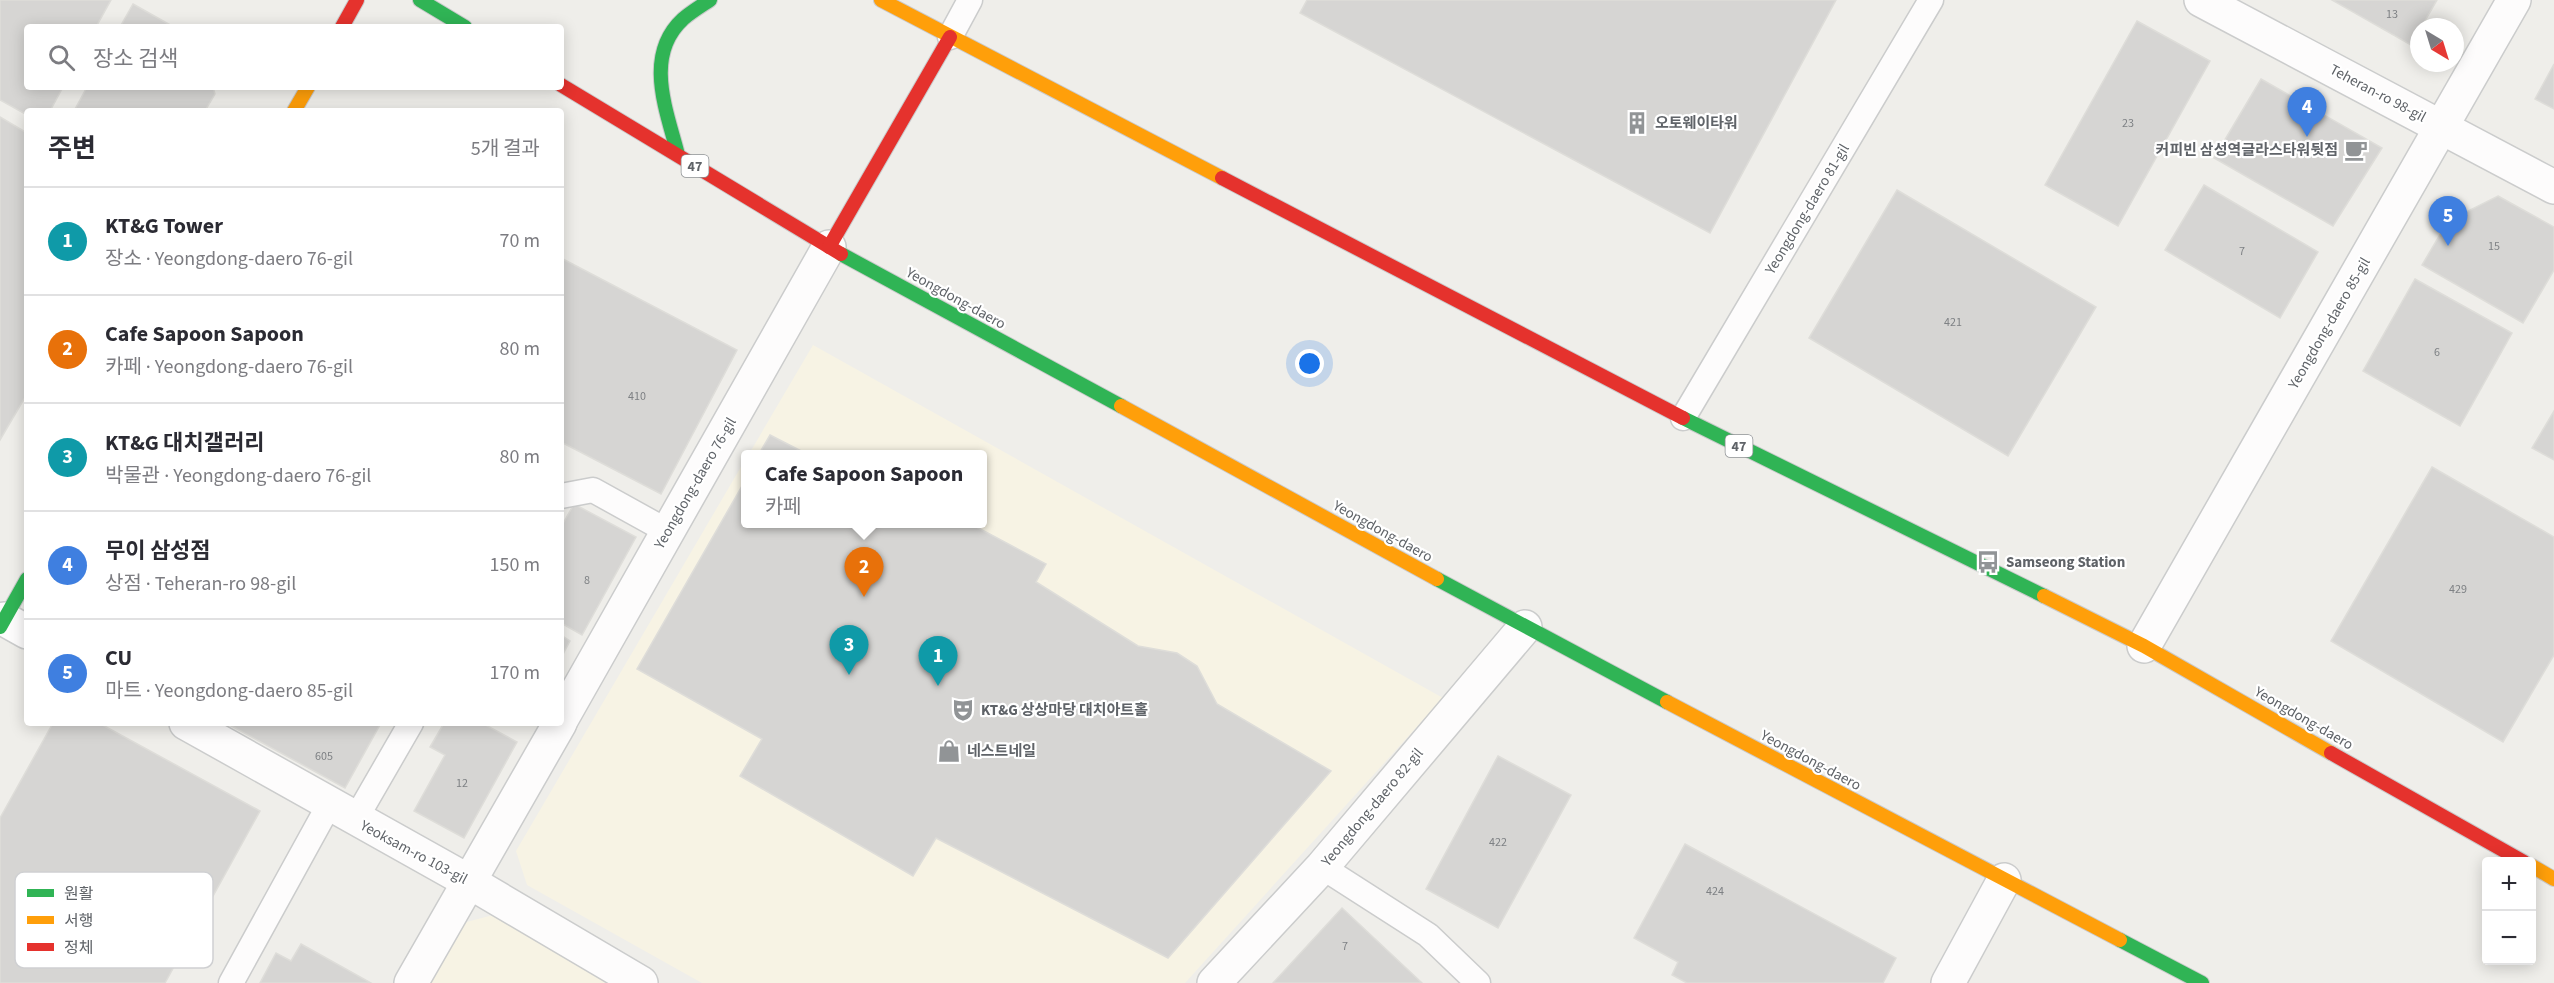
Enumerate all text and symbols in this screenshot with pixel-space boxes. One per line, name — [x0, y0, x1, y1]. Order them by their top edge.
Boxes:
house number: 13 — [2386, 6, 2398, 23]
north arrow — [2410, 18, 2464, 72]
search box — [24, 24, 564, 90]
icon: search — [45, 41, 78, 74]
text: 장소 검색 — [93, 43, 178, 75]
street label: Teheran-ro 98-gil — [2326, 59, 2430, 128]
pin: 4 — [2288, 88, 2326, 137]
building icon: 오토웨이타워 — [1624, 110, 1650, 136]
place label: 오토웨이타워 — [1655, 113, 1738, 134]
house number: 23 — [2122, 115, 2134, 132]
text: 주변 — [48, 130, 96, 167]
text: 5개 결과 — [471, 135, 540, 163]
cafe icon: 커피빈 삼성역글라스타워뒷점 — [2343, 137, 2369, 163]
street label: Yeongdong-daero 81-gil — [1760, 140, 1855, 279]
place label: 커피빈 삼성역글라스타워뒷점 — [2156, 140, 2338, 161]
road number: 47 — [682, 155, 708, 177]
pin: 5 — [2428, 196, 2468, 246]
text: KT&G Tower — [105, 210, 223, 242]
text: 1 — [62, 227, 73, 255]
text: 70 m — [500, 227, 540, 255]
house number: 15 — [2488, 238, 2500, 255]
house number: 7 — [2239, 243, 2245, 260]
text: 장소 · Yeongdong-daero 76-gil — [105, 245, 353, 273]
street label: Yeongdong-daero 85-gil — [2283, 253, 2376, 394]
street label: Yeongdong-daero — [901, 262, 1009, 335]
house number: 421 — [1944, 314, 1962, 331]
text: Cafe Sapoon Sapoon — [105, 318, 304, 350]
text: 2 — [62, 335, 73, 363]
text: 80 m — [500, 335, 540, 363]
house number: 6 — [2434, 344, 2440, 361]
your location — [1295, 349, 1324, 378]
text: 카페 · Yeongdong-daero 76-gil — [105, 353, 353, 381]
house number: 410 — [628, 388, 646, 405]
street label: Yeongdong-daero 76-gil — [649, 413, 742, 554]
text: KT&G 대치갤러리 — [105, 427, 264, 459]
road number: 47 — [1726, 435, 1752, 457]
text: 3 — [62, 443, 73, 471]
text: 80 m — [500, 443, 540, 471]
popup — [741, 450, 987, 528]
text: Cafe Sapoon Sapoon — [765, 458, 963, 490]
text: 박물관 · Yeongdong-daero 76-gil — [105, 462, 371, 490]
text: 카페 — [765, 493, 801, 521]
street label: Yeongdong-daero — [1328, 495, 1436, 568]
text: 무이 삼성점 — [105, 535, 211, 567]
pin: 2 — [844, 548, 884, 597]
bus stop icon: Samseong Station — [1975, 549, 2001, 575]
text: 4 — [62, 551, 73, 579]
text: 150 m — [490, 551, 540, 579]
place label: Samseong Station — [2006, 552, 2125, 573]
text: 상점 · Teheran-ro 98-gil — [105, 570, 296, 598]
house number: 8 — [584, 572, 590, 589]
house number: 429 — [2449, 581, 2467, 598]
pin: 3 — [830, 626, 868, 675]
pin: 1 — [918, 636, 958, 686]
text: CU — [105, 642, 132, 674]
text: 5 — [62, 659, 73, 687]
text: 170 m — [490, 659, 540, 687]
text: 마트 · Yeongdong-daero 85-gil — [105, 677, 353, 705]
street label: Yeongdong-daero — [2250, 681, 2357, 755]
theatre icon: KT&G 상상마당 대치아트홀 — [950, 697, 976, 723]
place label: KT&G 상상마당 대치아트홀 — [981, 700, 1148, 721]
street label: Yeongdong-daero — [1756, 725, 1865, 796]
shop icon: 네스트네일 — [936, 738, 962, 764]
place label: 네스트네일 — [967, 741, 1036, 762]
street label: Yeongdong-daero 82-gil — [1316, 743, 1428, 872]
house number: 605 — [315, 748, 333, 765]
house number: 12 — [456, 775, 468, 792]
street label: Yeoksam-ro 103-gil — [356, 815, 471, 890]
house number: 422 — [1489, 834, 1507, 851]
map controls — [2482, 857, 2536, 965]
button: + — [2482, 857, 2536, 911]
legend — [15, 872, 213, 968]
text: 원활 — [64, 883, 94, 905]
house number: 424 — [1706, 883, 1724, 900]
text: 서행 — [64, 910, 93, 932]
button: − — [2482, 911, 2536, 965]
text: 정체 — [64, 937, 93, 959]
house number: 7 — [1342, 938, 1348, 955]

